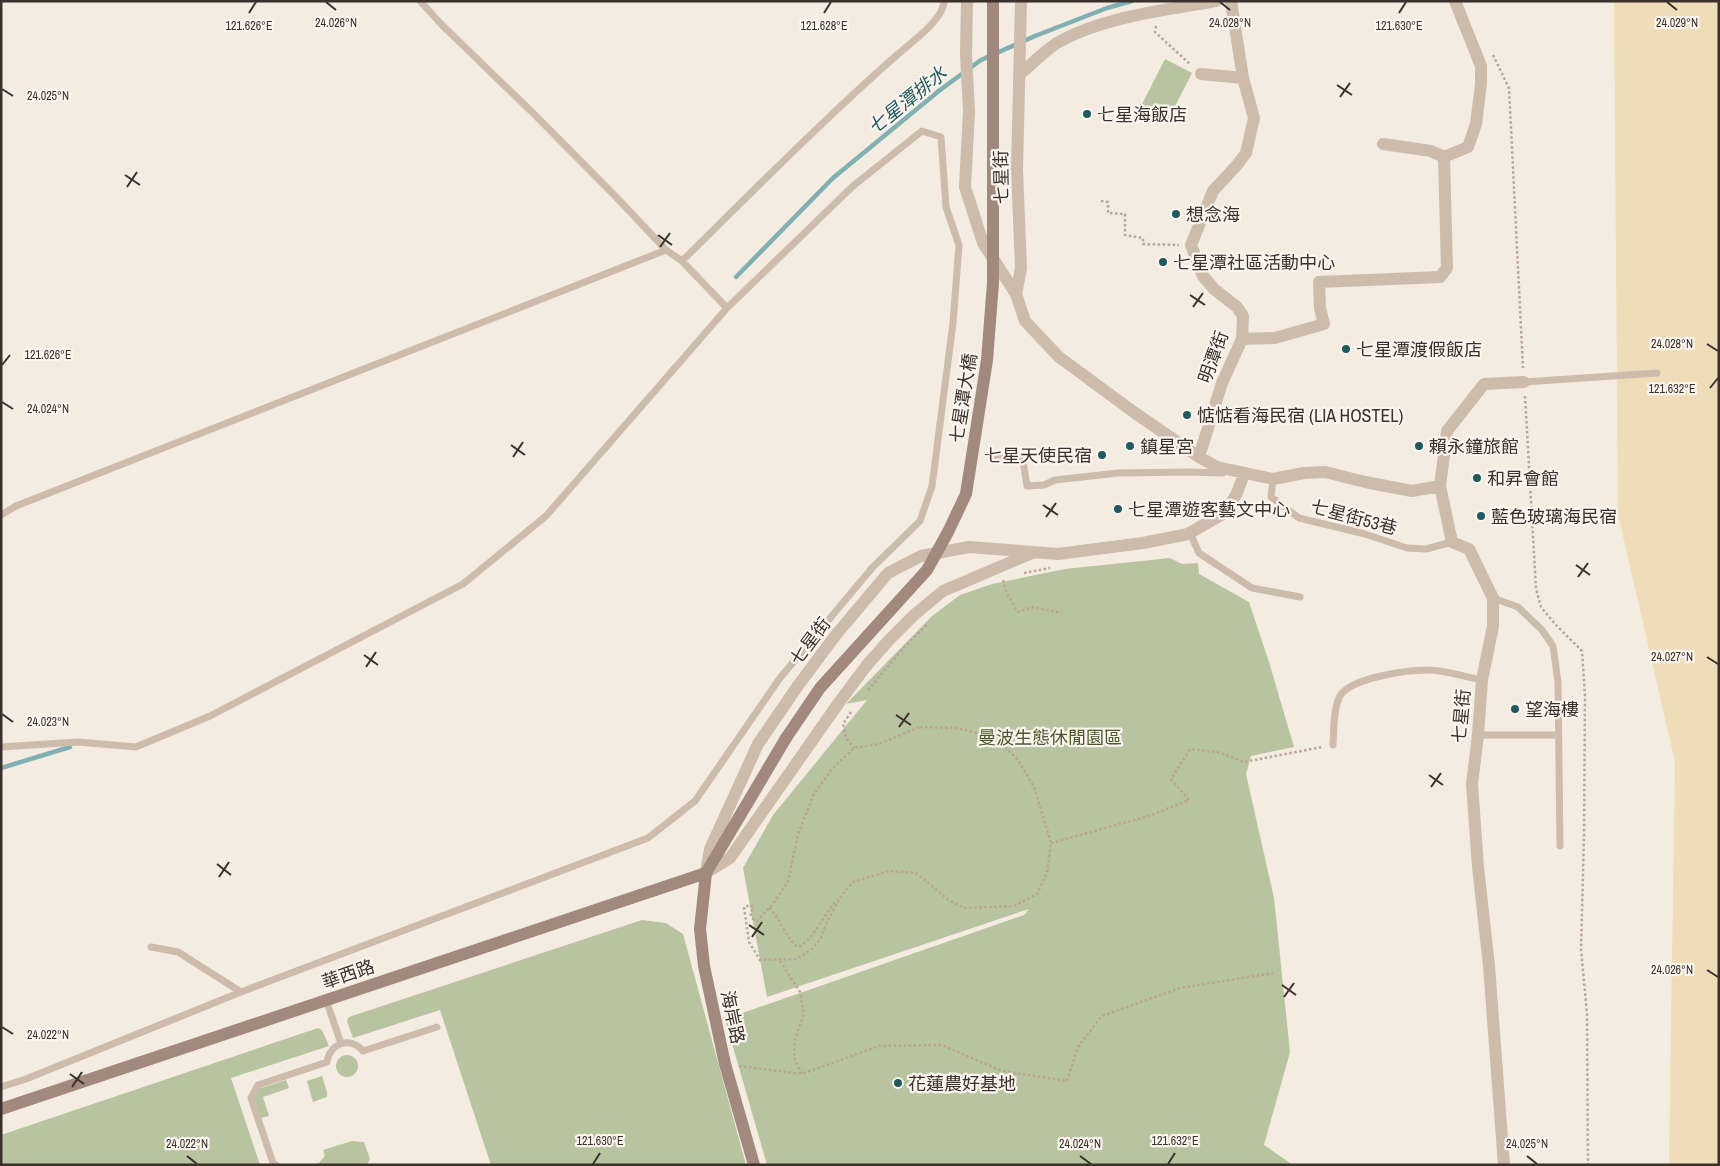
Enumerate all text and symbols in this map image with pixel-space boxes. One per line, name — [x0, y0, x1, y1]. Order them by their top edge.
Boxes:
text: 24.026°N — [315, 15, 357, 31]
text: 24.028°N — [1209, 15, 1251, 31]
text: 24.029°N — [1656, 15, 1698, 31]
text: 121.626°E — [226, 18, 272, 34]
text: 121.628°E — [801, 18, 847, 34]
text: 121.630°E — [1376, 18, 1422, 34]
water label: 七星潭排水 — [862, 59, 953, 140]
text: 24.025°N — [27, 88, 69, 104]
place label: 七星海飯店 — [1097, 102, 1187, 127]
marker: 七星海飯店 — [1081, 108, 1093, 120]
street label: 七星街 — [988, 150, 1014, 204]
place label: 想念海 — [1186, 202, 1240, 227]
marker: 想念海 — [1170, 208, 1182, 220]
place label: 七星潭社區活動中心 — [1173, 250, 1335, 275]
marker: 七星潭社區活動中心 — [1157, 256, 1169, 268]
street label: 明潭街 — [1192, 327, 1234, 387]
text: 24.028°N — [1651, 336, 1693, 352]
place label: 七星潭渡假飯店 — [1356, 337, 1482, 362]
marker: 七星潭渡假飯店 — [1340, 343, 1352, 355]
text: 121.626°E — [25, 347, 71, 363]
street label: 七星潭大橋 — [944, 352, 982, 444]
text: 121.632°E — [1649, 381, 1695, 397]
text: 24.024°N — [27, 401, 69, 417]
place label: 惦惦看海民宿 (LIA HOSTEL) — [1197, 403, 1404, 428]
marker: 惦惦看海民宿 (LIA HOSTEL) — [1181, 409, 1193, 421]
place label: 鎮星宮 — [1140, 434, 1194, 459]
place label: 賴永鐘旅館 — [1429, 434, 1519, 459]
marker: 鎮星宮 — [1124, 440, 1136, 452]
marker: 賴永鐘旅館 — [1413, 440, 1425, 452]
place label: 七星天使民宿 — [984, 443, 1092, 468]
marker: 七星天使民宿 — [1096, 449, 1108, 461]
place label: 和昇會館 — [1487, 466, 1559, 491]
marker: 和昇會館 — [1471, 472, 1483, 484]
street label: 七星街53巷 — [1308, 493, 1400, 541]
place label: 七星潭遊客藝文中心 — [1128, 497, 1290, 522]
marker: 七星潭遊客藝文中心 — [1112, 503, 1124, 515]
place label: 藍色玻璃海民宿 — [1491, 504, 1617, 529]
marker: 藍色玻璃海民宿 — [1475, 510, 1487, 522]
street label: 七星街 — [784, 612, 836, 670]
text: 24.027°N — [1651, 649, 1693, 665]
street label: 七星街 — [1446, 688, 1476, 744]
place label: 望海樓 — [1525, 697, 1579, 722]
marker: 望海樓 — [1509, 703, 1521, 715]
text: 24.023°N — [27, 714, 69, 730]
park label: 曼波生態休閒園區 — [978, 725, 1122, 750]
street label: 華西路 — [318, 953, 378, 995]
text: 24.026°N — [1651, 962, 1693, 978]
street label: 海岸路 — [715, 988, 751, 1046]
text: 24.022°N — [27, 1027, 69, 1043]
place label: 花蓮農好基地 — [908, 1071, 1016, 1096]
marker: 花蓮農好基地 — [892, 1077, 904, 1089]
text: 121.630°E — [577, 1133, 623, 1149]
text: 121.632°E — [1152, 1133, 1198, 1149]
text: 24.022°N — [166, 1136, 208, 1152]
text: 24.024°N — [1059, 1136, 1101, 1152]
text: 24.025°N — [1506, 1136, 1548, 1152]

